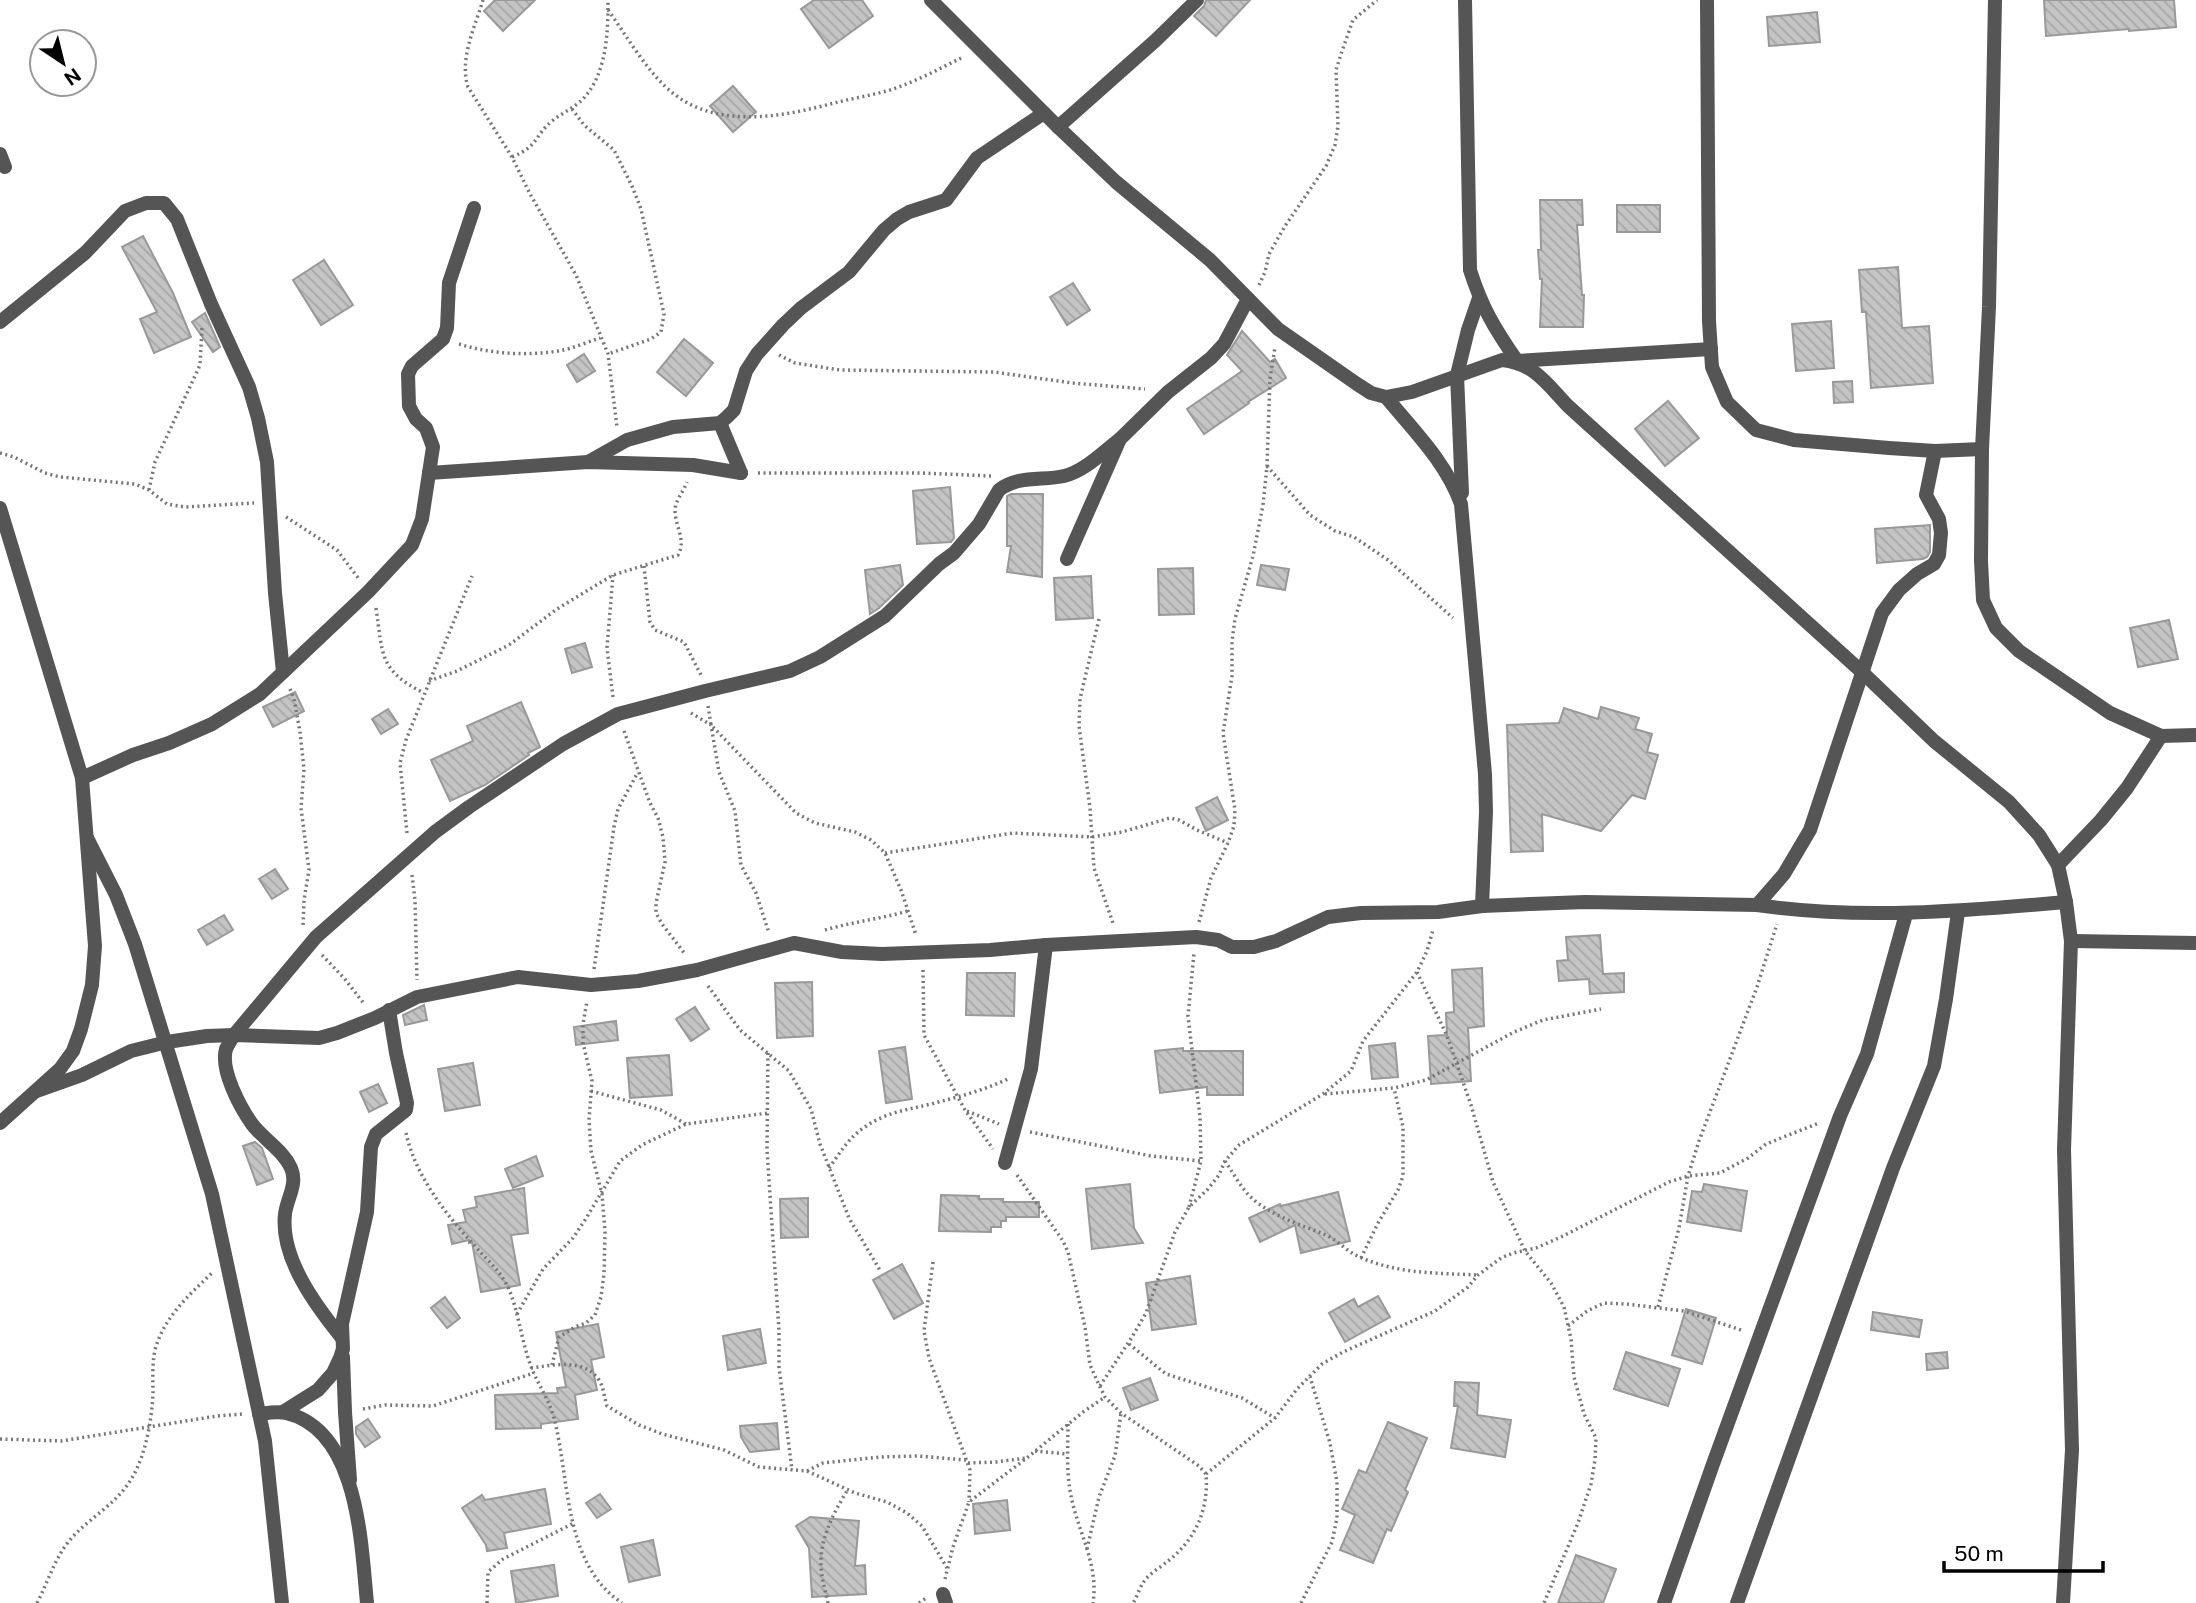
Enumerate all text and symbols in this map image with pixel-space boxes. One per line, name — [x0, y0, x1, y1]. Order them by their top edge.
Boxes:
north arrow — [28, 28, 98, 98]
text: N — [60, 64, 85, 90]
scale bar — [1944, 1530, 2103, 1574]
text: 50 m — [1954, 1541, 2004, 1566]

